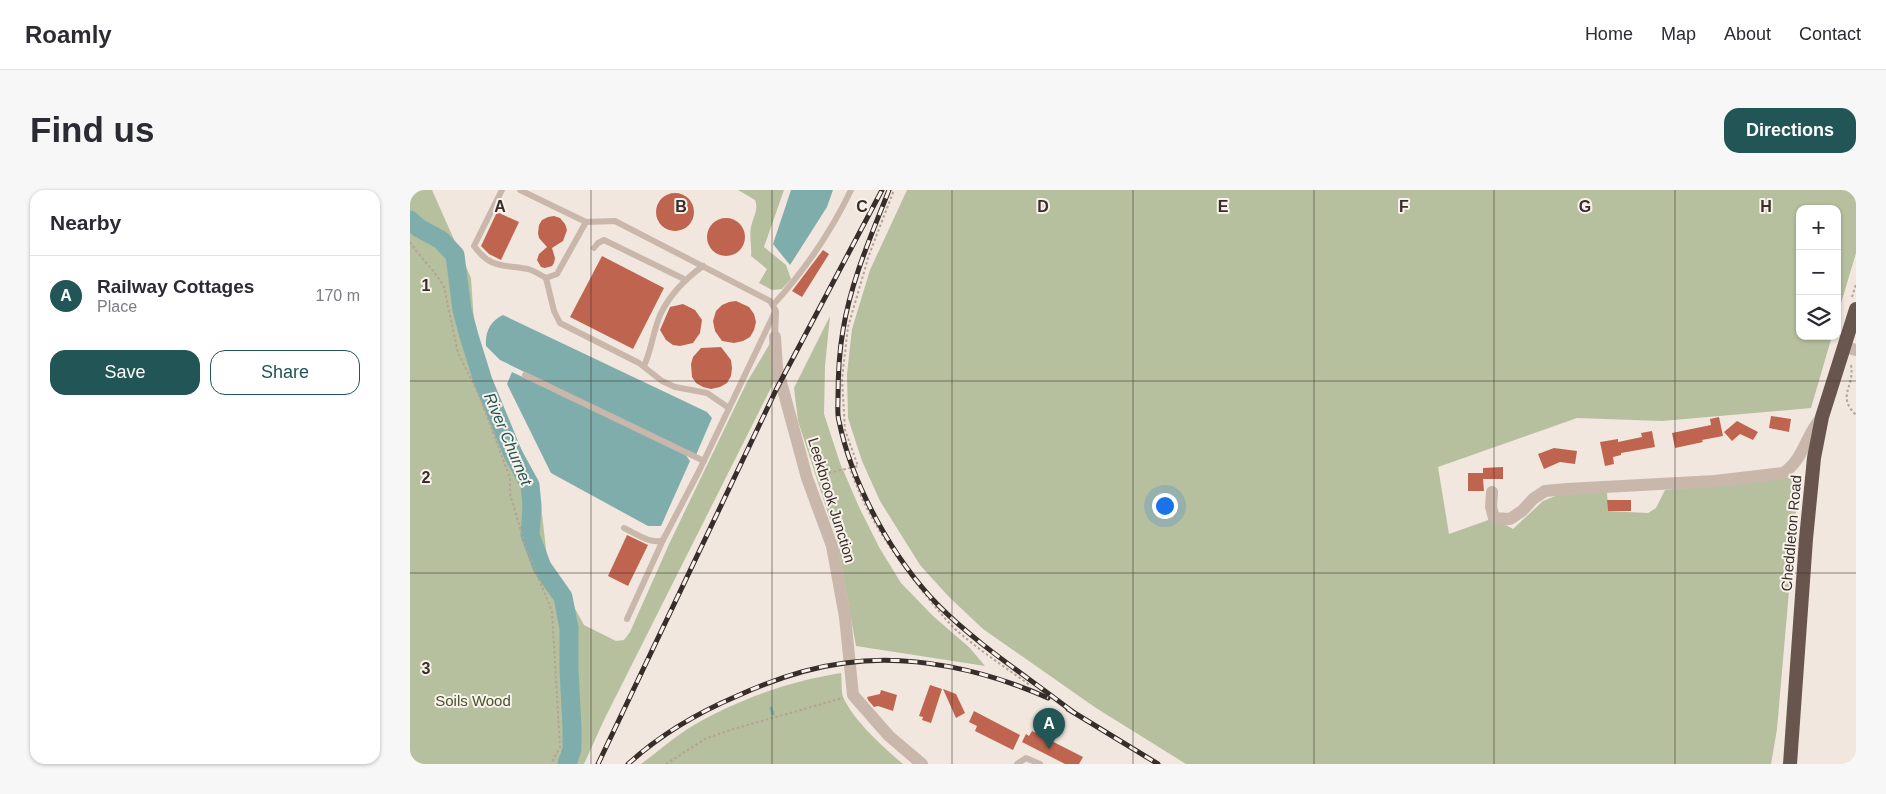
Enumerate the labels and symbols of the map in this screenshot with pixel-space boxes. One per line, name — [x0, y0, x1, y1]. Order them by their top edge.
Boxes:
text: A — [494, 198, 506, 215]
text: B — [675, 198, 687, 215]
text: C — [856, 198, 868, 215]
text: D — [1037, 198, 1049, 215]
text: E — [1218, 198, 1229, 215]
text: F — [1399, 198, 1409, 215]
text: G — [1579, 198, 1591, 215]
text: H — [1760, 198, 1772, 215]
text: 1 — [422, 277, 431, 294]
water label: River Churnet — [481, 390, 535, 488]
street label: Leekbrook Junction — [805, 435, 859, 565]
text: 2 — [422, 469, 431, 486]
street label: Cheddleton Road — [1777, 474, 1805, 592]
your location — [1152, 493, 1178, 519]
text: 3 — [422, 660, 431, 677]
park label: Soils Wood — [435, 692, 511, 709]
pin: A — [1033, 708, 1065, 749]

